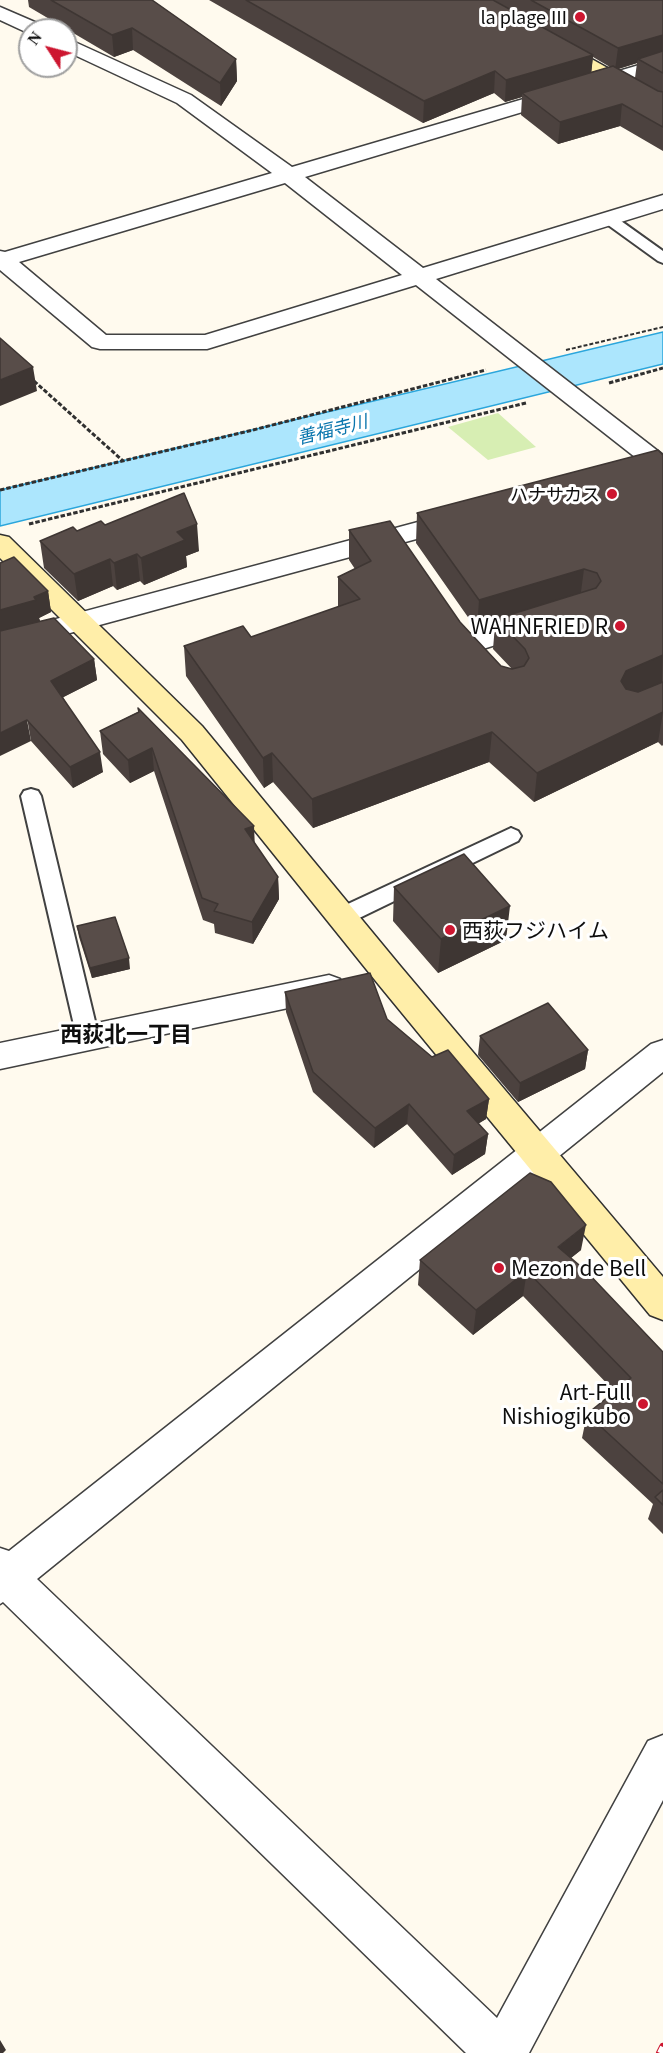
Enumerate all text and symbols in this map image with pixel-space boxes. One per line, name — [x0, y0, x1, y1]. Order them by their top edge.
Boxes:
place label: la plage Ⅲ — [480, 6, 568, 28]
marker: la plage Ⅲ — [573, 10, 587, 24]
north arrow — [18, 18, 78, 78]
text: N — [24, 29, 45, 48]
water label: 善福寺川 — [294, 410, 370, 448]
place label: ハナサカス — [510, 483, 600, 505]
marker: ハナサカス — [605, 487, 619, 501]
place label: WAHNFRIED R — [470, 613, 608, 639]
marker: WAHNFRIED R — [613, 619, 627, 633]
place label: 西荻フジハイム — [462, 917, 609, 943]
marker: 西荻フジハイム — [443, 923, 457, 937]
district label: 西荻北一丁目 — [60, 1021, 192, 1047]
place label: Mezon de Bell — [511, 1255, 646, 1281]
marker: Mezon de Bell — [492, 1261, 506, 1275]
place label: Art-Full Nishiogikubo — [502, 1379, 631, 1429]
marker: Art-Full Nishiogikubo — [636, 1397, 650, 1411]

